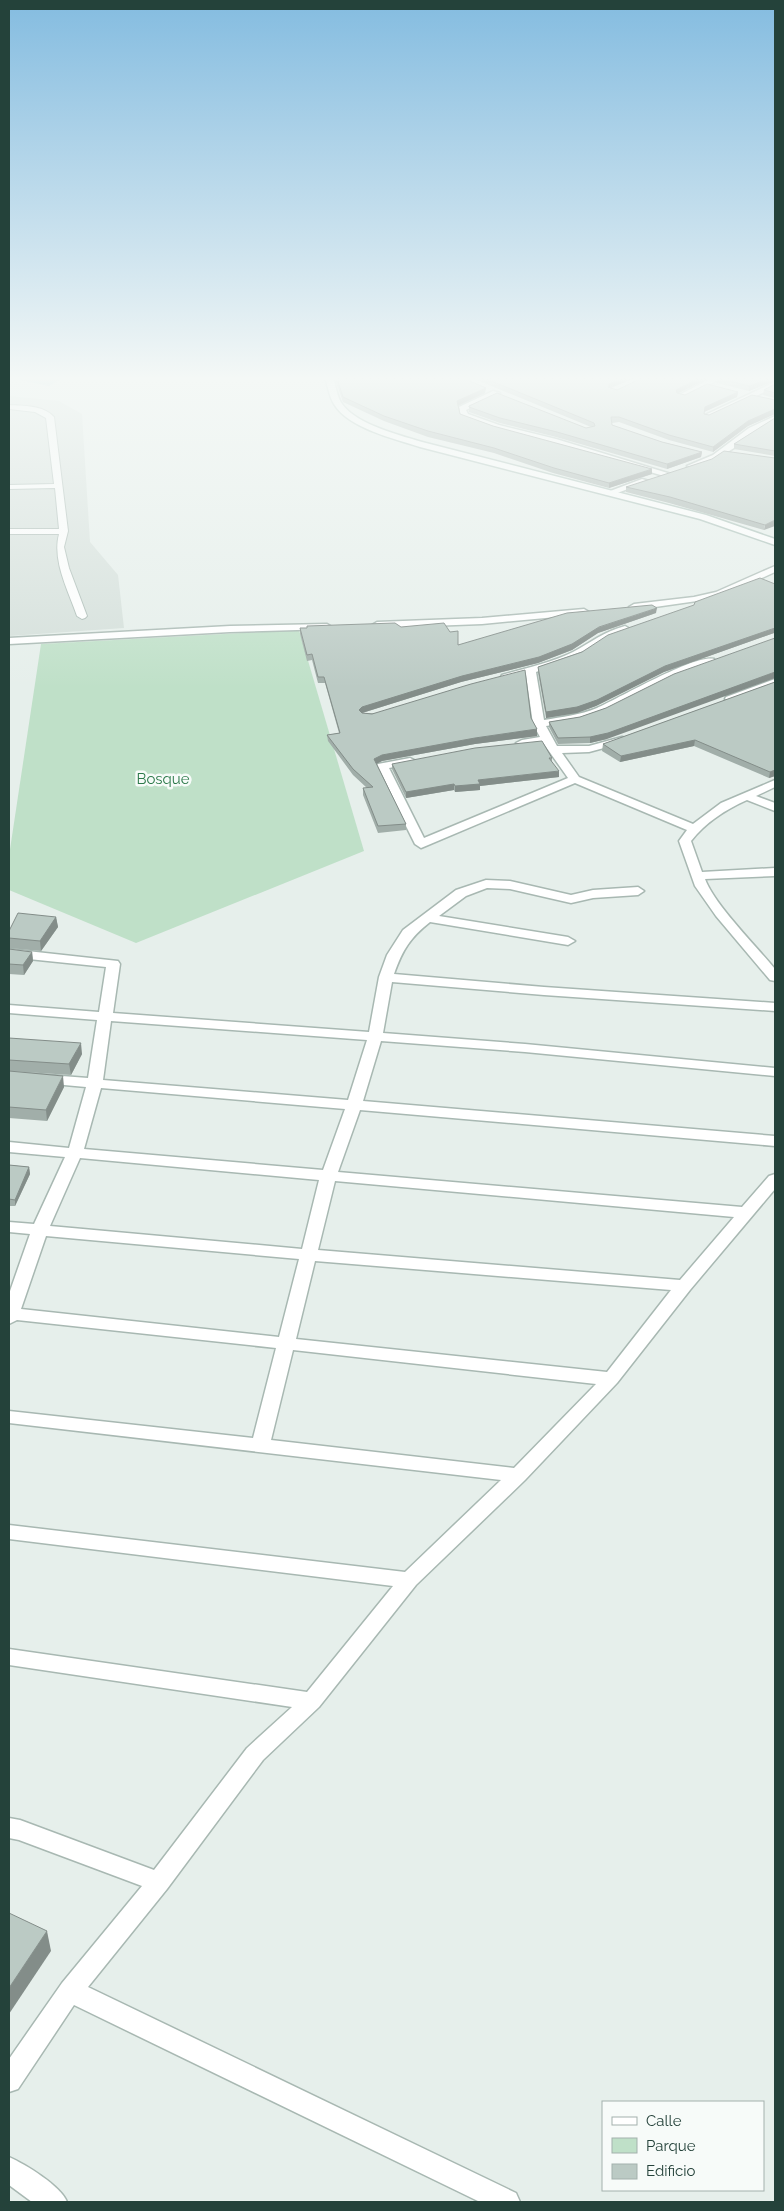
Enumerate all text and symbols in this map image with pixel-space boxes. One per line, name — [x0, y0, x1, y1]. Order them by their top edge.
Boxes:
park label: Bosque — [136, 770, 190, 788]
legend — [602, 2101, 764, 2191]
text: Calle — [646, 2112, 682, 2130]
text: Parque — [646, 2137, 696, 2155]
text: Edificio — [646, 2162, 696, 2180]

